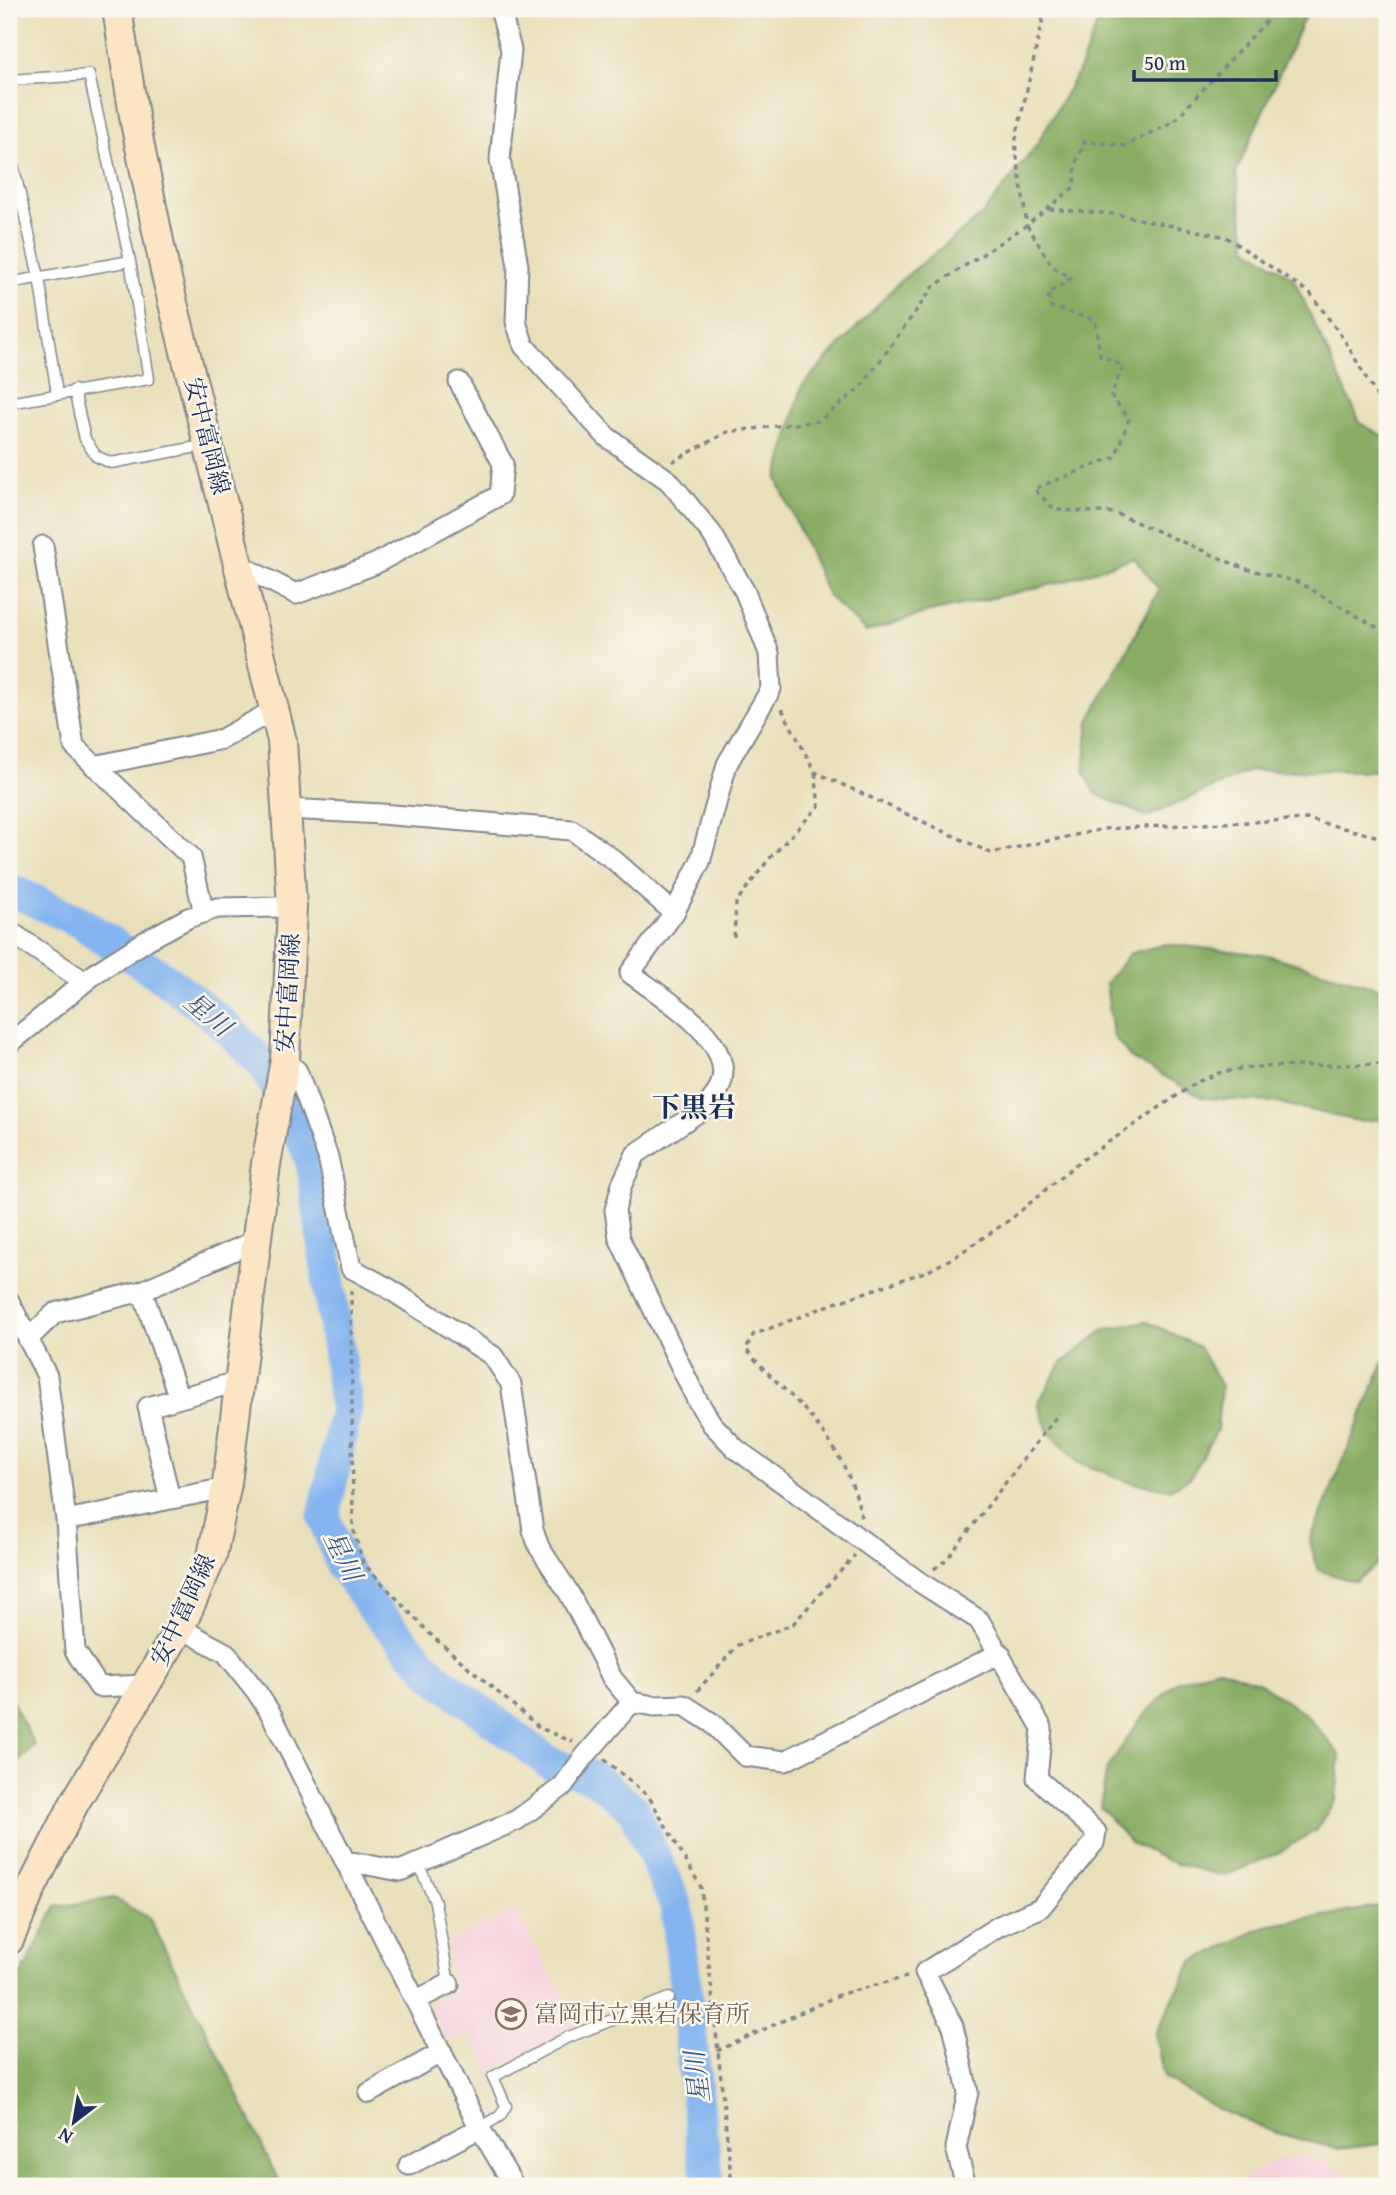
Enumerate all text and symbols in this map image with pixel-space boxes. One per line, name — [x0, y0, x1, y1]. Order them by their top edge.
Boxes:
scale bar — [1134, 38, 1275, 82]
text: 50 m — [1144, 47, 1186, 78]
street label: 安中富岡線 — [176, 373, 239, 498]
street label: 安中富岡線 — [267, 932, 308, 1054]
water label: 星川 — [176, 982, 243, 1047]
district label: 下黒岩 — [652, 1086, 736, 1127]
water label: 星川 — [315, 1524, 374, 1590]
street label: 安中富岡線 — [141, 1548, 224, 1672]
place label: 富岡市立黒岩保育所 — [534, 1996, 750, 2031]
school or university icon: 富岡市立黒岩保育所 — [494, 1997, 528, 2031]
water label: 星川 — [674, 2046, 719, 2105]
north arrow — [38, 2086, 108, 2156]
text: N — [52, 2121, 78, 2152]

